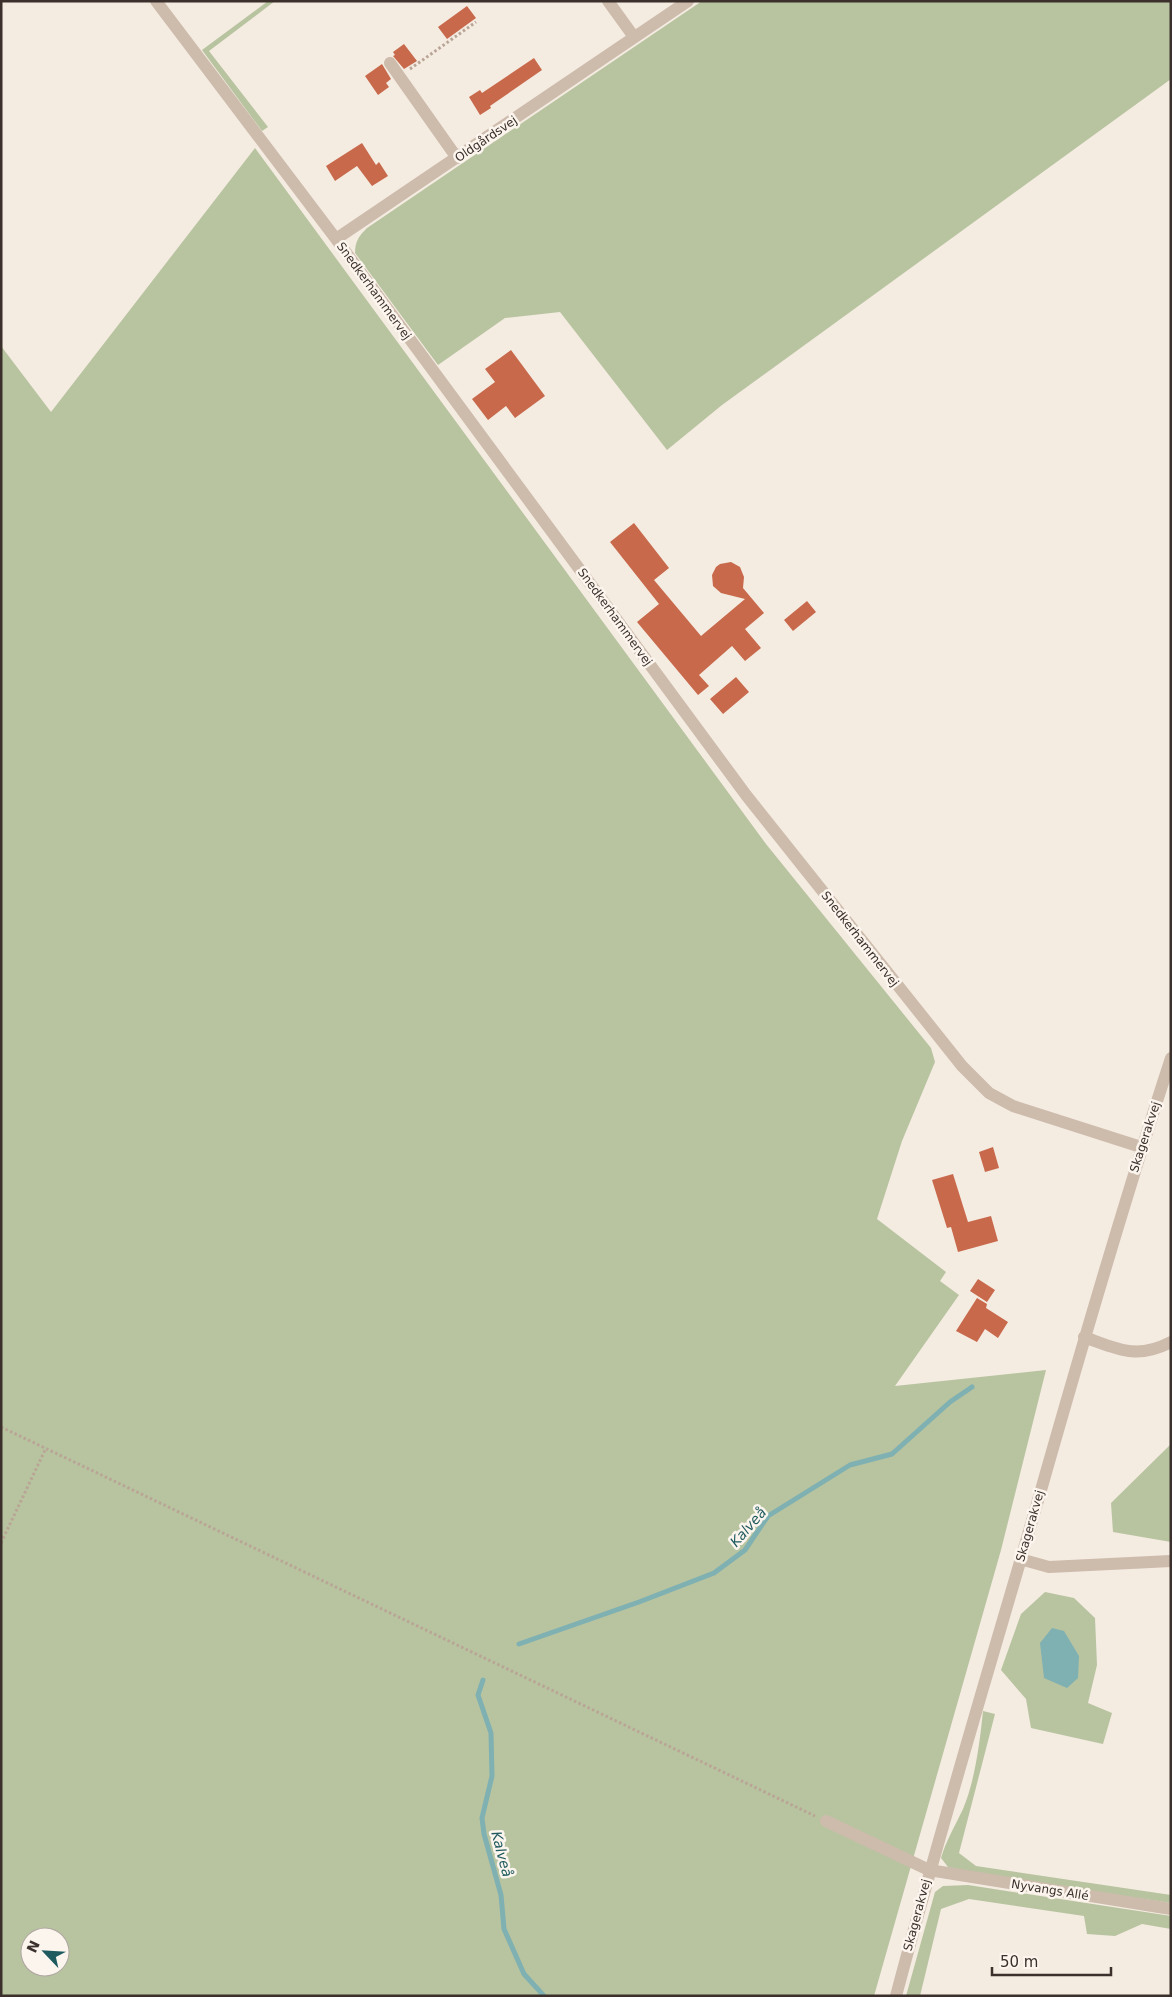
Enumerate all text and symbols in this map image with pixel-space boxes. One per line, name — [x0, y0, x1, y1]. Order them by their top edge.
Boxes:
street label: Oldgårdsvej — [452, 113, 520, 165]
street label: Snedkerhammervej — [334, 239, 414, 343]
street label: Snedkerhammervej — [575, 565, 655, 669]
street label: Snedkerhammervej — [818, 888, 902, 990]
street label: Skagerakvej — [1127, 1100, 1163, 1174]
street label: Skagerakvej — [1013, 1489, 1047, 1563]
water label: Kalveå — [727, 1504, 769, 1550]
water label: Kalveå — [488, 1829, 516, 1879]
street label: Nyvangs Allé — [1010, 1877, 1090, 1903]
street label: Skagerakvej — [901, 1878, 933, 1952]
north arrow — [20, 1927, 70, 1977]
text: N — [23, 1938, 43, 1955]
scale bar — [992, 1944, 1111, 1976]
text: 50 m — [1000, 1953, 1038, 1971]

